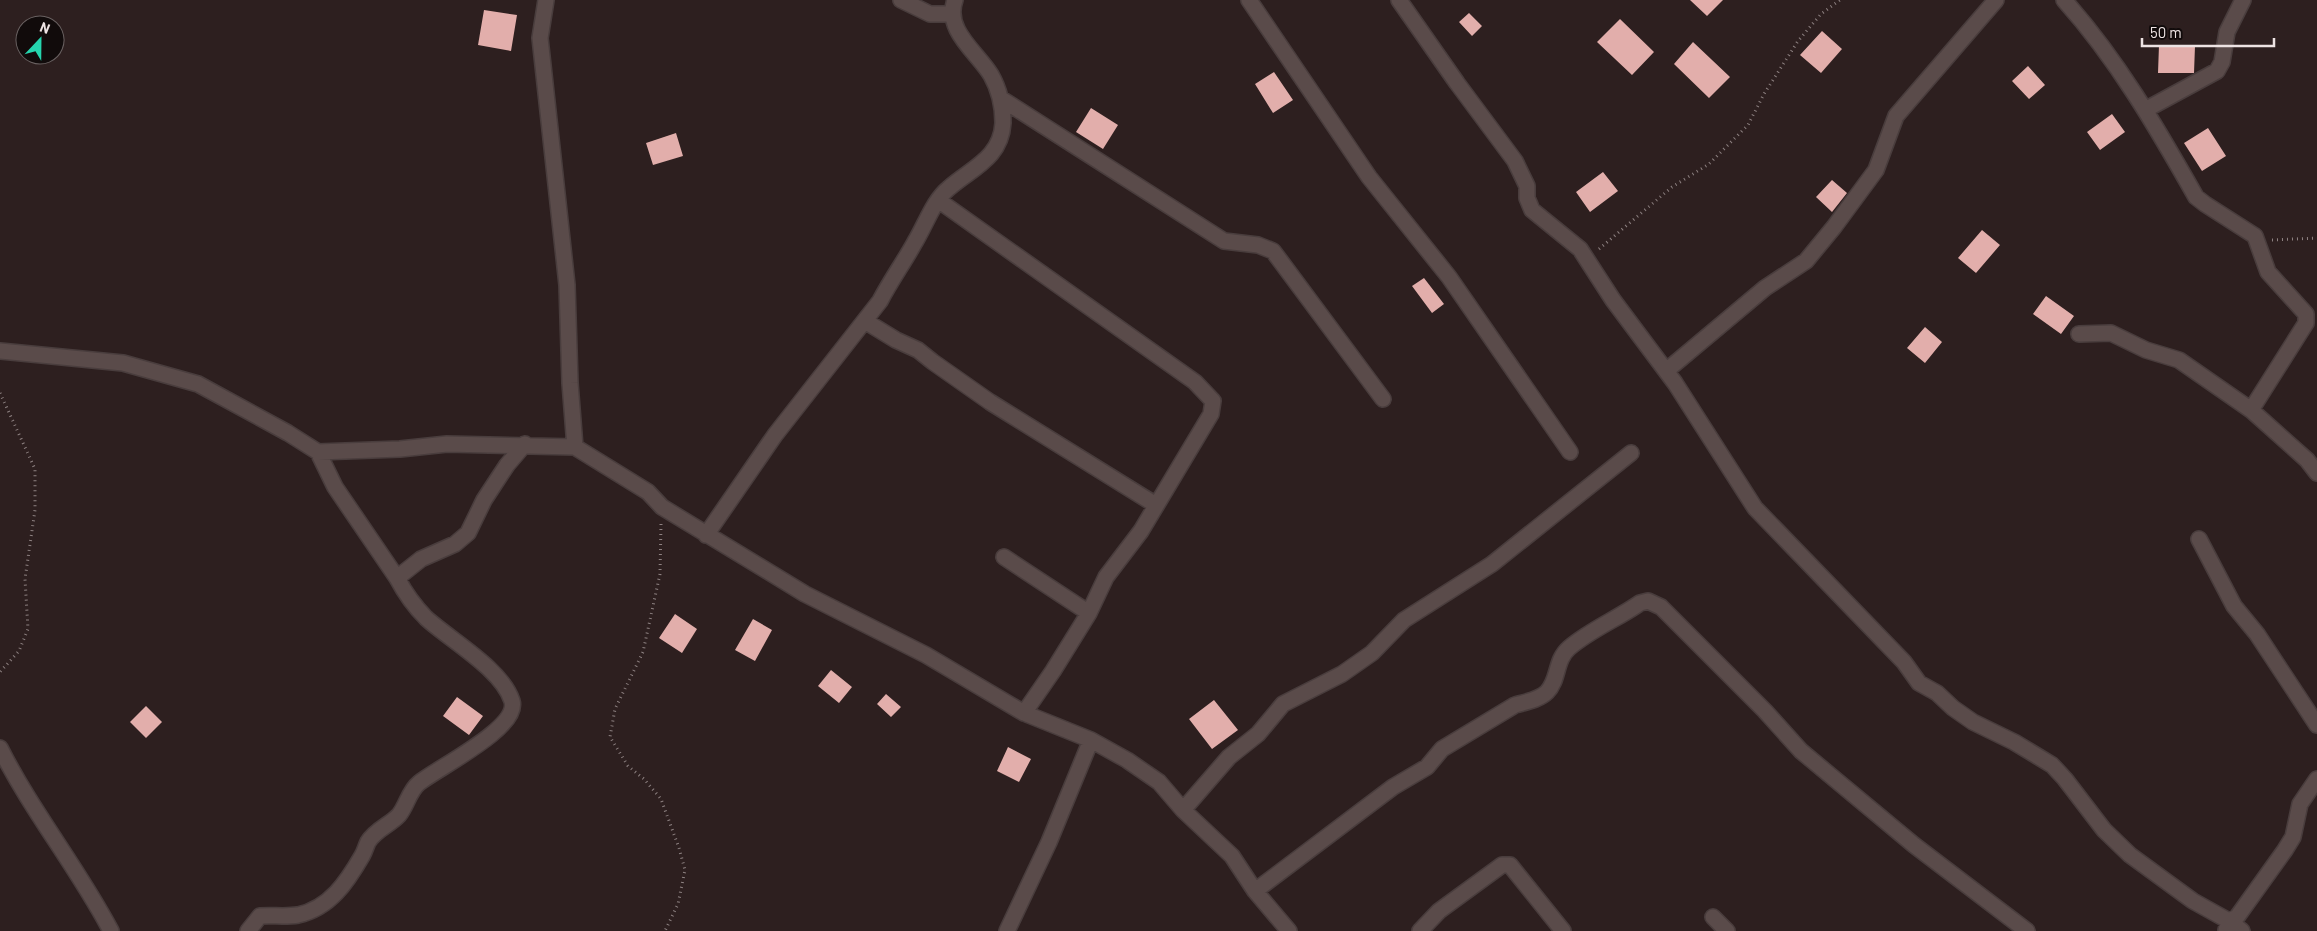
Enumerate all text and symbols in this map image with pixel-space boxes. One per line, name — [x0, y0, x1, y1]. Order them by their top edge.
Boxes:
north arrow — [15, 15, 65, 65]
scale bar — [2142, 15, 2274, 47]
text: N — [38, 18, 53, 37]
text: 50 m — [2150, 23, 2182, 41]

